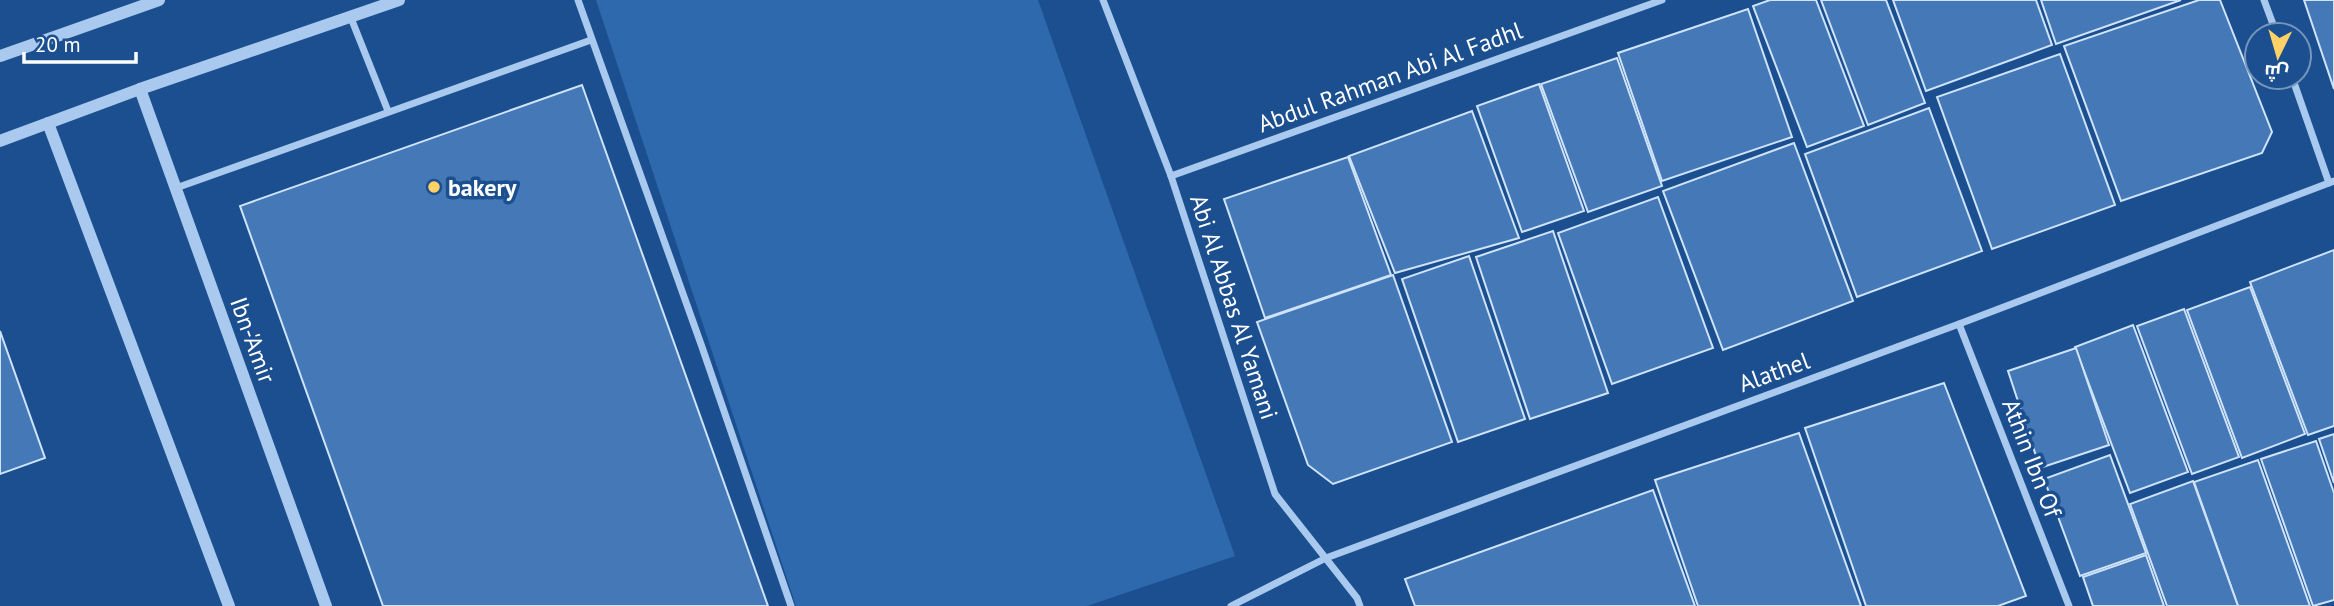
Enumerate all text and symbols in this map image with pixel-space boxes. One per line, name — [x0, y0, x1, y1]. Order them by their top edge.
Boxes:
street label: Abdul Rahman Abi Al Fadhl — [1253, 15, 1527, 139]
scale bar — [24, 21, 136, 65]
north arrow — [2243, 21, 2313, 91]
text: 20 m — [35, 31, 81, 58]
text: ش — [2263, 60, 2290, 86]
place label: bakery — [448, 172, 517, 203]
marker: bakery — [426, 179, 442, 195]
street label: Abi Al Abbas Al Yamani — [1183, 191, 1285, 423]
street label: Ibn-'Amir — [223, 293, 283, 387]
street label: Alathel — [1734, 345, 1814, 399]
street label: Athin Ibn Of — [1995, 394, 2069, 523]

